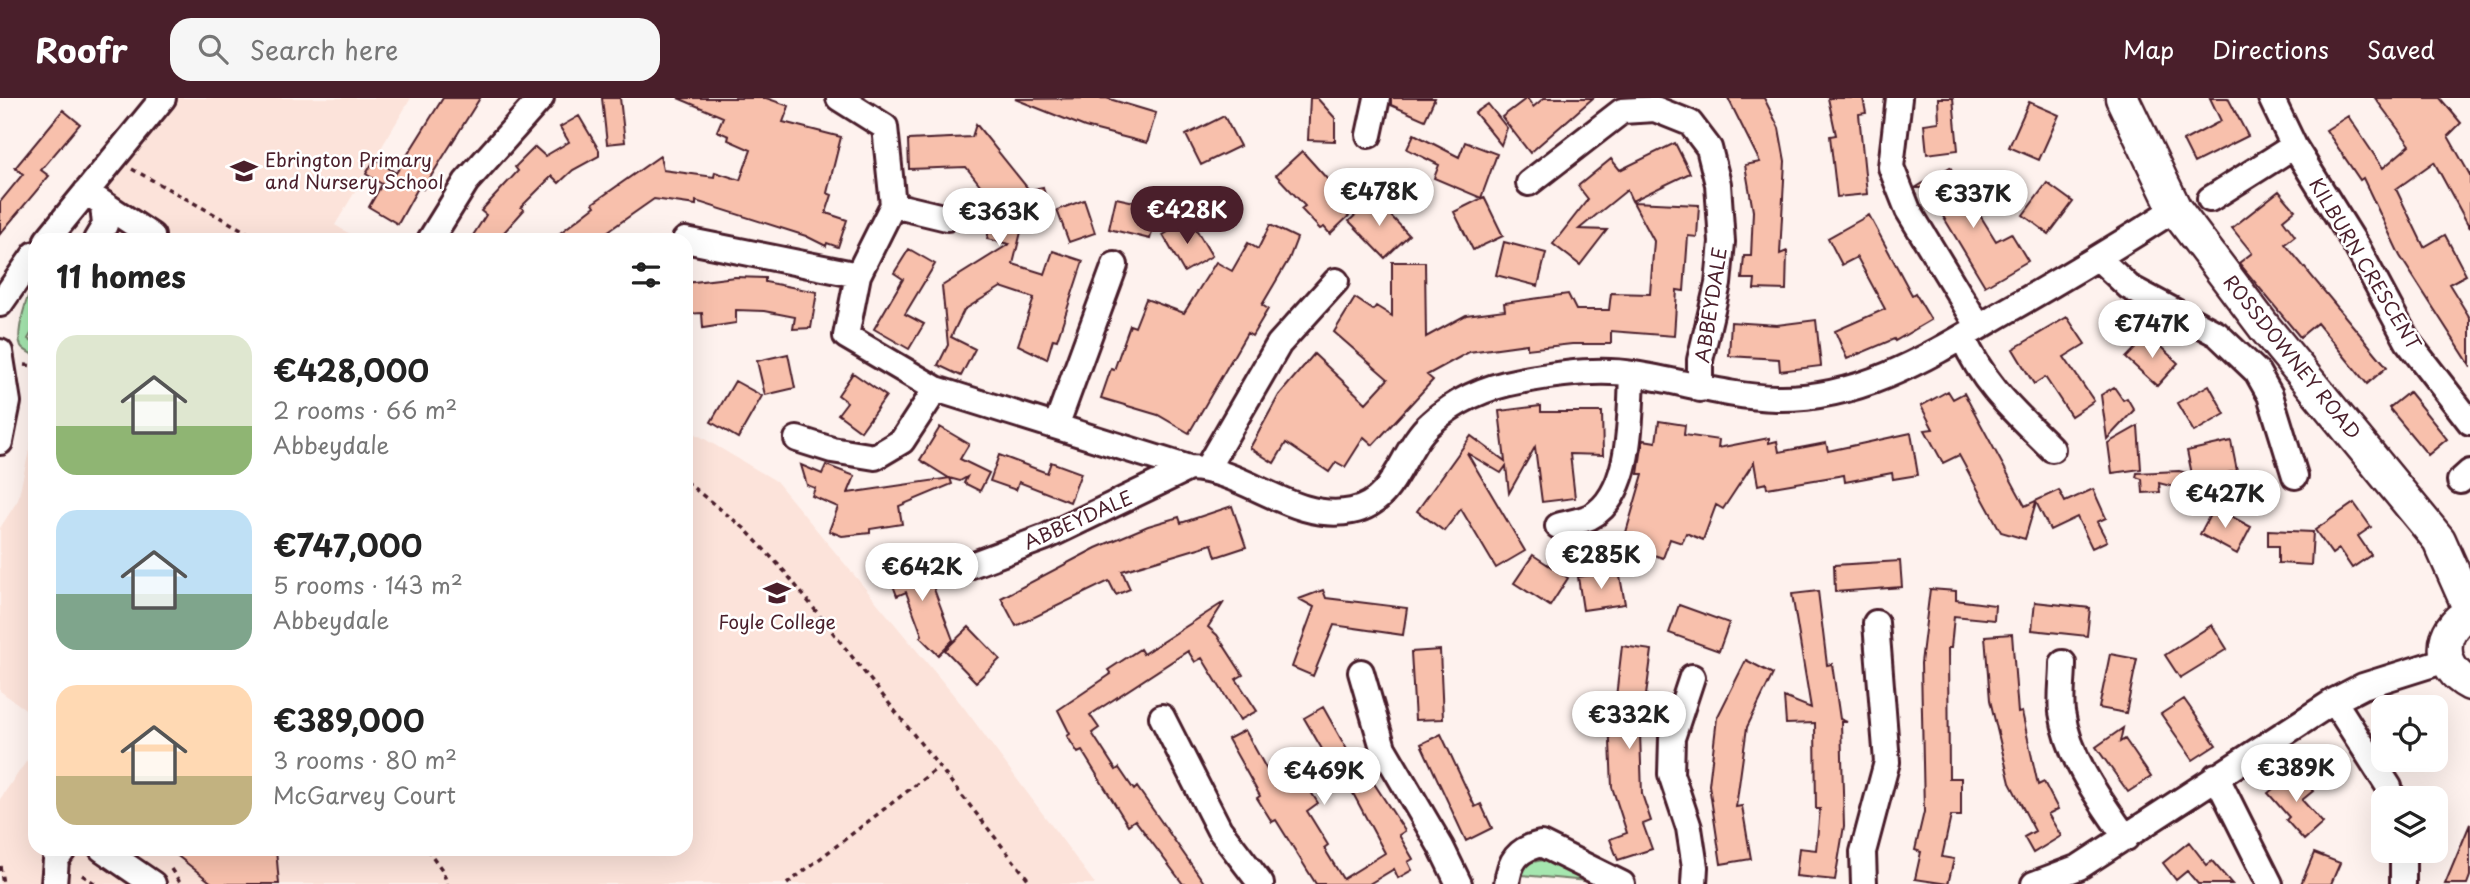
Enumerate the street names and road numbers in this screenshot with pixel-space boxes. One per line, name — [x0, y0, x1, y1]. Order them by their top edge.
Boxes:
street label: KILBURN CRESCENT — [2303, 172, 2429, 355]
street label: ABBEYDALE — [1687, 245, 1733, 365]
street label: ROSSDOWNEY ROAD — [2218, 268, 2368, 445]
street label: ABBEYDALE — [1019, 483, 1137, 556]

